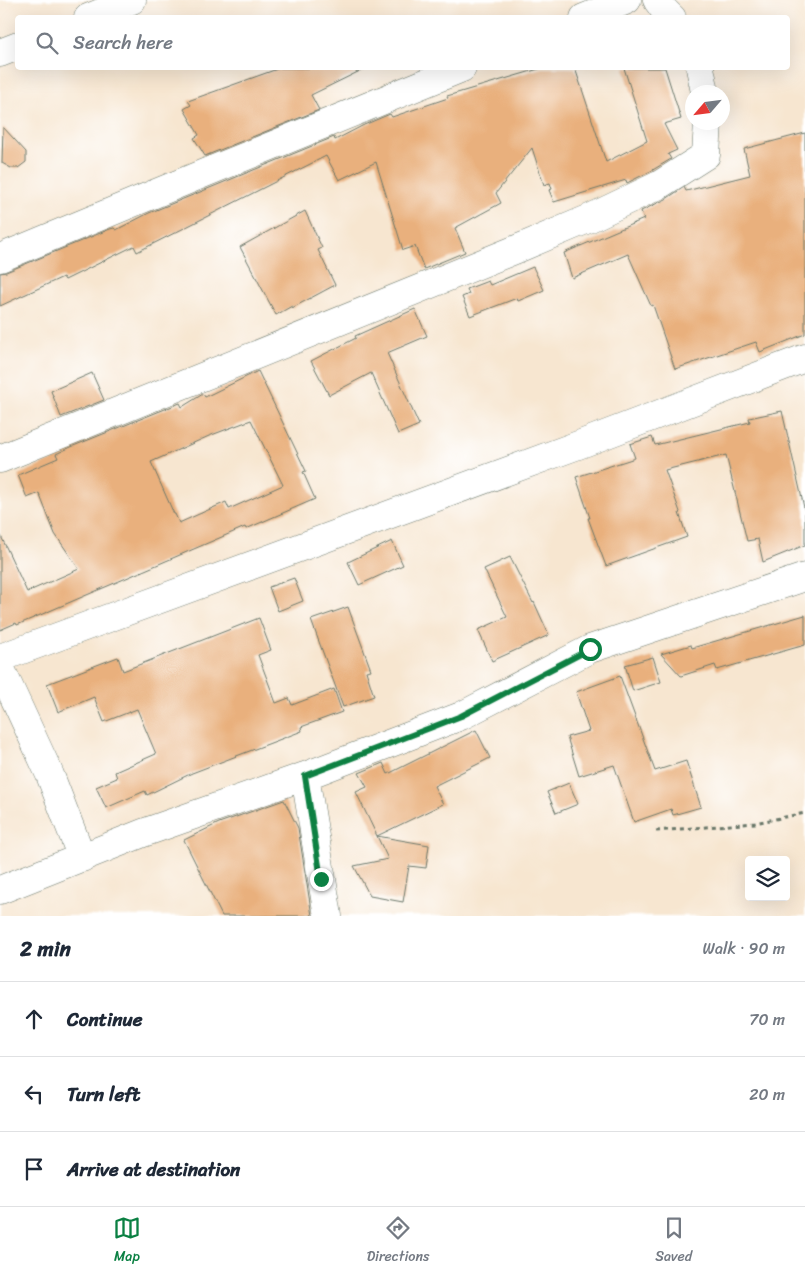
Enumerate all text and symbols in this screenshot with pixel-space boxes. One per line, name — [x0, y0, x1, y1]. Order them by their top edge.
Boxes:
search box — [15, 15, 790, 70]
text: Search here — [73, 26, 173, 59]
icon: search — [33, 29, 61, 57]
north arrow — [685, 85, 730, 130]
route start — [579, 638, 602, 661]
map controls — [745, 856, 790, 901]
button: layers — [745, 856, 790, 901]
route end — [310, 868, 333, 891]
text: 2 min — [20, 930, 71, 968]
text: Walk · 90 m — [703, 934, 785, 963]
text: Continue — [67, 1003, 143, 1036]
icon: ahead — [20, 1005, 48, 1033]
text: 70 m — [749, 1005, 785, 1034]
text: Turn left — [67, 1078, 140, 1111]
icon: left — [20, 1080, 48, 1108]
text: 20 m — [749, 1080, 785, 1109]
text: Arrive at destination — [67, 1153, 240, 1186]
icon: arrive — [20, 1155, 48, 1183]
tab: Map — [113, 1214, 141, 1269]
tab: Directions — [367, 1214, 429, 1269]
tab: Saved — [655, 1214, 692, 1269]

